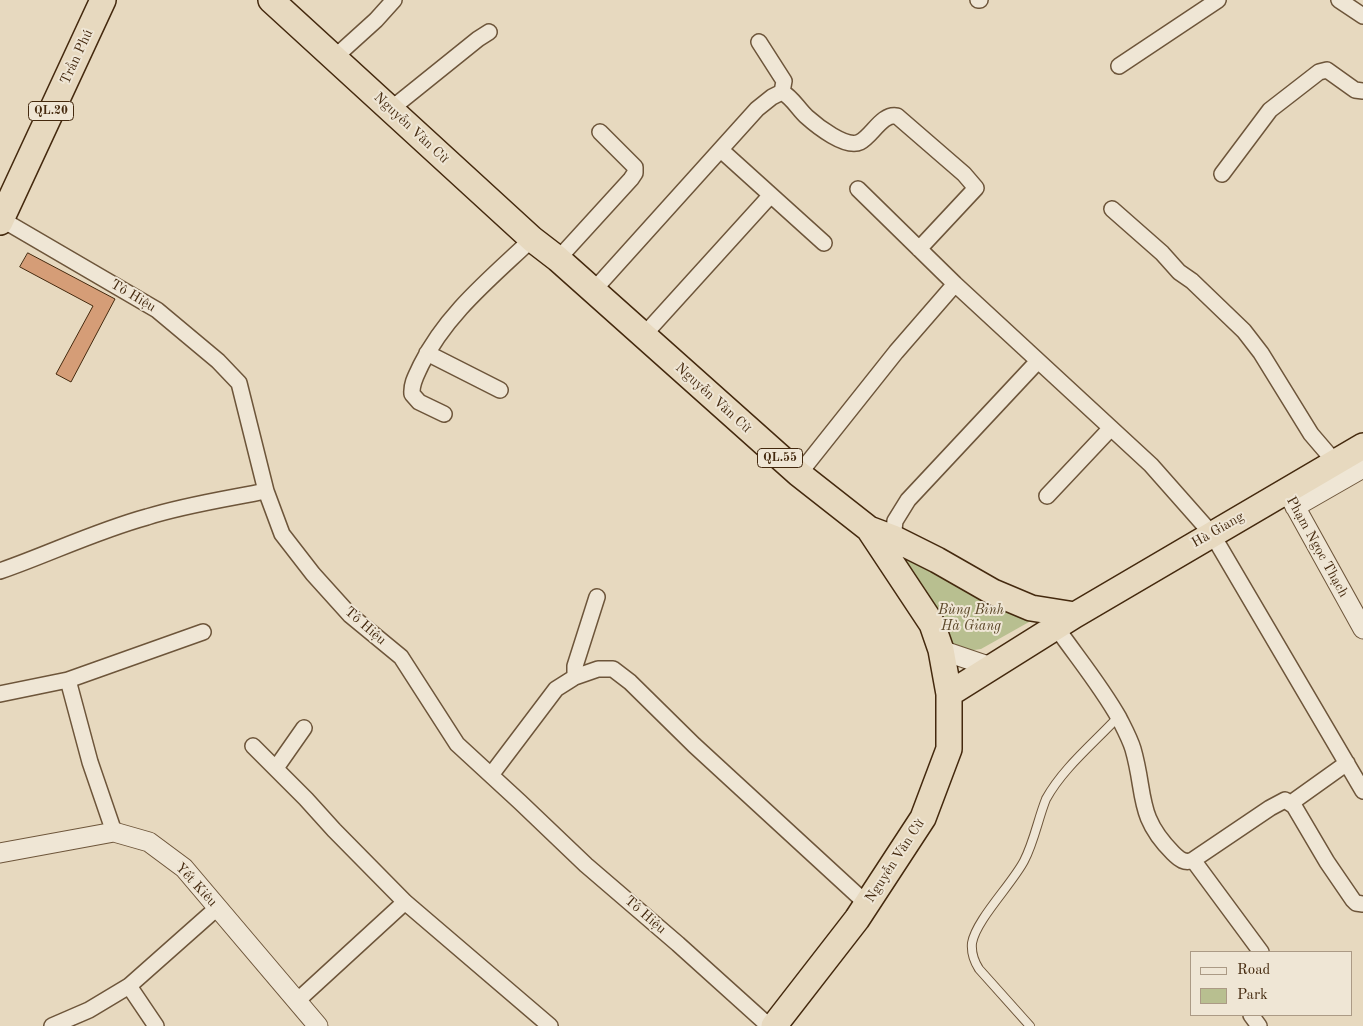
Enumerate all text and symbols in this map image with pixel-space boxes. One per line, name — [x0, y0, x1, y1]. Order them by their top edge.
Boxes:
street label: Trần Phú — [57, 27, 97, 87]
street label: Nguyễn Văn Cừ — [370, 89, 452, 167]
road number: QL.20 — [28, 102, 74, 120]
street label: Tô Hiệu — [107, 276, 159, 316]
street label: Nguyễn Văn Cừ — [672, 360, 754, 436]
road number: QL.55 — [758, 448, 802, 468]
street label: Phạm Ngọc Thạch — [1282, 494, 1352, 600]
street label: Hà Giang — [1189, 508, 1247, 552]
park label: Bùng Binh Hà Giang — [938, 602, 1004, 634]
street label: Tô Hiệu — [341, 603, 389, 649]
street label: Nguyễn Văn Cừ — [862, 816, 928, 906]
street label: Yết Kiêu — [172, 860, 220, 910]
street label: Tô Hiệu — [621, 892, 669, 938]
legend — [1190, 951, 1353, 1016]
text: Road — [1237, 963, 1270, 978]
text: Park — [1237, 988, 1268, 1003]

